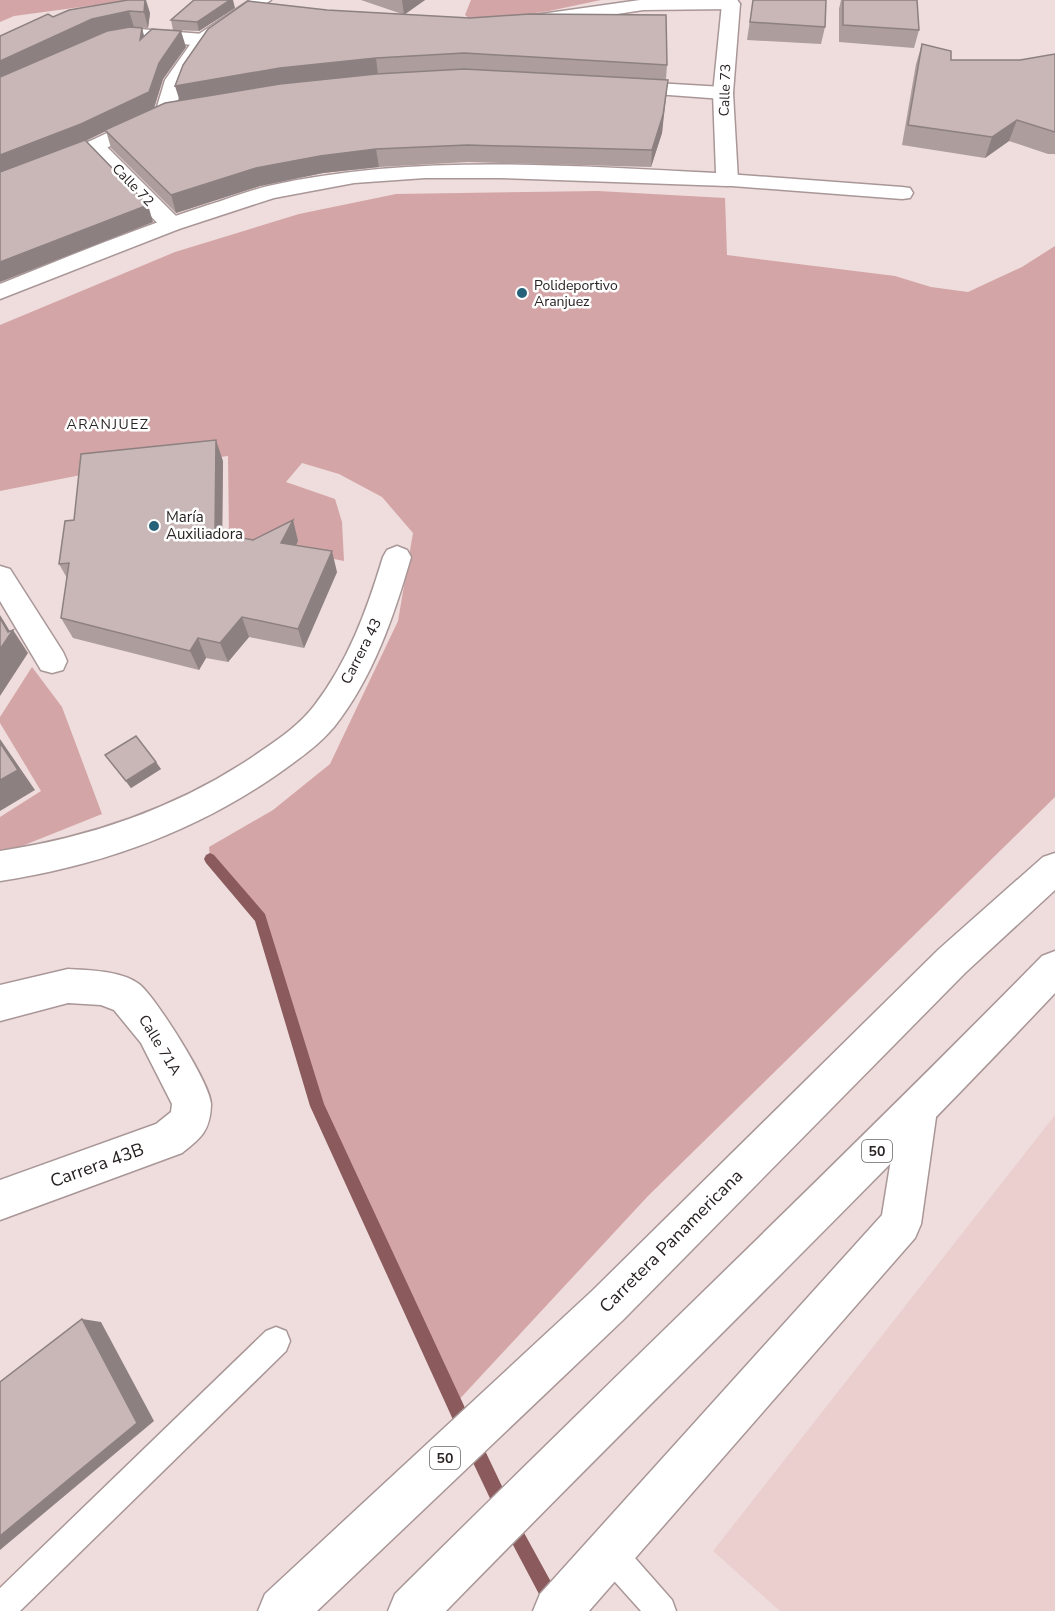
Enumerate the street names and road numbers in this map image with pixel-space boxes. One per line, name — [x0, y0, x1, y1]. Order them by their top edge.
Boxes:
street label: Calle 73 — [715, 63, 735, 117]
street label: Calle 72 — [108, 159, 158, 211]
street label: Carrera 43 — [336, 615, 386, 687]
street label: Calle 71A — [134, 1011, 186, 1079]
street label: Carrera 43B — [47, 1137, 147, 1193]
road number: 50 — [862, 1140, 892, 1162]
street label: Carretera Panamericana — [594, 1164, 748, 1318]
road number: 50 — [430, 1447, 460, 1469]

